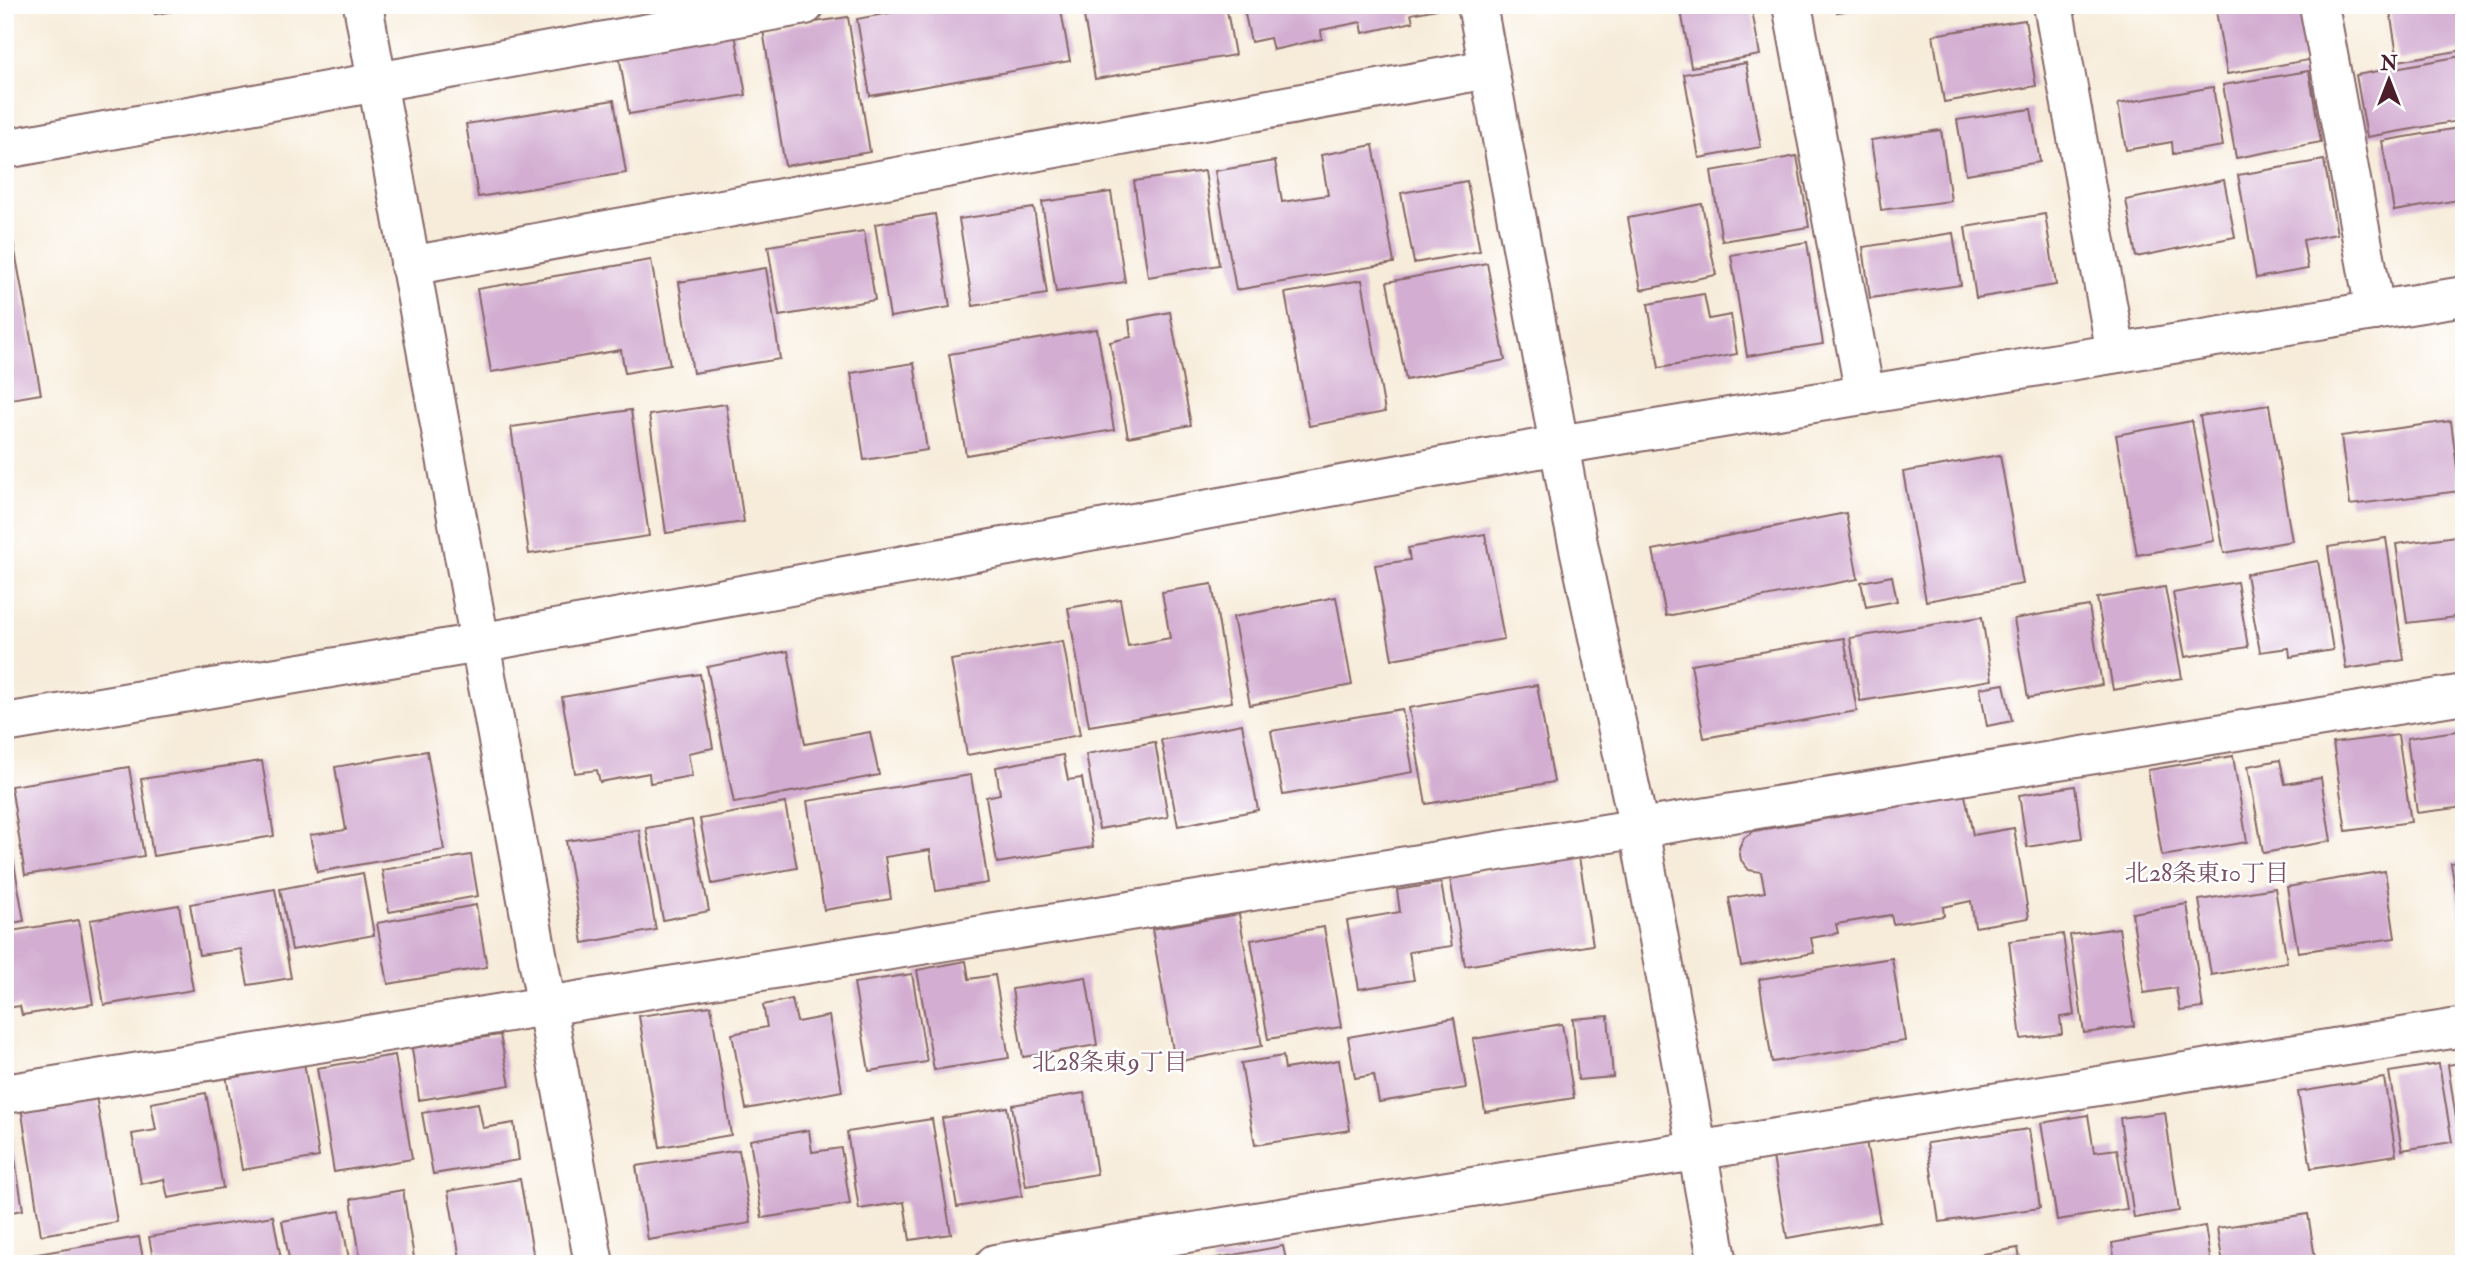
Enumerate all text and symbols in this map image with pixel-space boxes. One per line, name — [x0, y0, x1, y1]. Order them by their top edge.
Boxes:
north arrow — [2354, 46, 2424, 116]
text: N — [2379, 52, 2398, 76]
district label: 北28条東10丁目 — [2125, 858, 2289, 889]
district label: 北28条東9丁目 — [1032, 1047, 1188, 1078]

